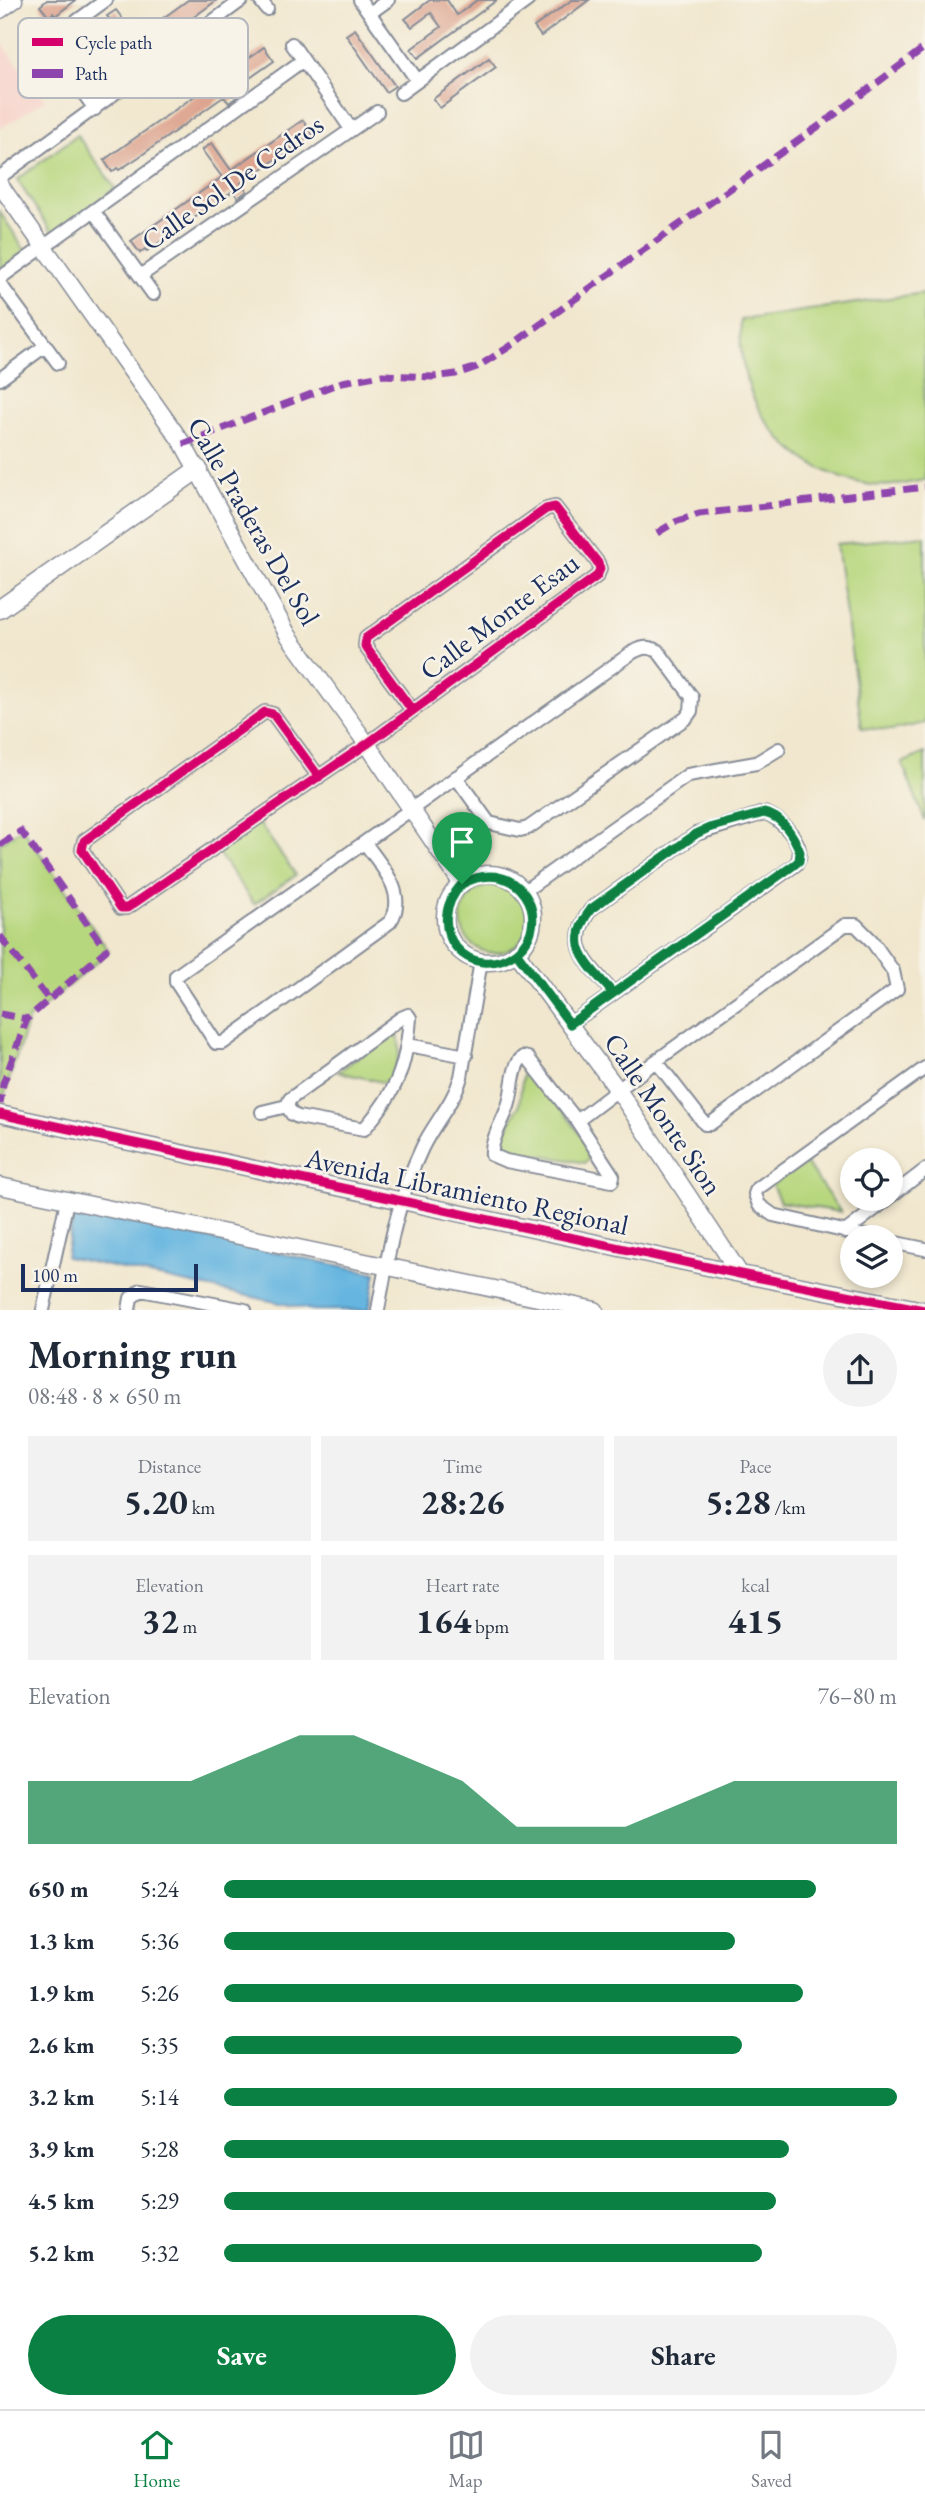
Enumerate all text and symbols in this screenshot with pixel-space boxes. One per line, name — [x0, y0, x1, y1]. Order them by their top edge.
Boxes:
legend — [18, 18, 248, 98]
text: Cycle path — [75, 30, 153, 55]
text: Path — [75, 61, 108, 86]
street label: Calle Sol De Cedros — [134, 106, 330, 258]
street label: Calle Praderas Del Sol — [180, 410, 328, 632]
street label: Calle Monte Esau — [412, 544, 586, 688]
pin — [432, 812, 492, 884]
icon: arrive — [443, 823, 481, 861]
street label: Calle Monte Sion — [596, 1026, 732, 1202]
street label: Avenida Libramiento Regional — [301, 1139, 632, 1243]
map controls — [840, 1148, 903, 1288]
button: locate — [840, 1148, 903, 1211]
button: layers — [840, 1225, 903, 1288]
scale bar — [21, 1261, 198, 1293]
text: 100 m — [32, 1263, 78, 1288]
text: Morning run — [28, 1330, 237, 1379]
button: share — [823, 1333, 897, 1407]
text: 08:48 · 8 × 650 m — [28, 1381, 181, 1411]
text: Distance — [138, 1454, 201, 1479]
text: Time — [443, 1454, 482, 1479]
text: Pace — [740, 1454, 771, 1479]
text: 5.20 — [124, 1479, 188, 1524]
text: 28:26 — [421, 1479, 504, 1524]
text: 5:28 — [705, 1479, 771, 1524]
text: km — [188, 1495, 215, 1520]
text: /km — [771, 1495, 806, 1520]
text: Elevation — [135, 1573, 204, 1598]
text: Heart rate — [426, 1573, 499, 1598]
text: kcal — [741, 1573, 770, 1598]
text: 32 — [142, 1598, 179, 1643]
text: 164 — [416, 1598, 471, 1643]
text: 415 — [728, 1598, 783, 1643]
text: m — [179, 1614, 197, 1639]
text: bpm — [471, 1614, 509, 1639]
text: Elevation — [28, 1681, 111, 1711]
text: 76–80 m — [818, 1681, 897, 1711]
text: 650 m — [28, 1874, 89, 1904]
text: 5:24 — [140, 1874, 179, 1904]
text: 1.3 km — [28, 1926, 95, 1956]
text: 5:36 — [140, 1926, 179, 1956]
text: 1.9 km — [28, 1978, 95, 2008]
text: 5:26 — [140, 1978, 179, 2008]
text: 2.6 km — [28, 2030, 95, 2060]
text: 5:35 — [140, 2030, 179, 2060]
text: 3.2 km — [28, 2082, 95, 2112]
text: 5:14 — [140, 2082, 179, 2112]
text: 3.9 km — [28, 2134, 95, 2164]
text: 5:28 — [140, 2134, 179, 2164]
text: 4.5 km — [28, 2186, 95, 2216]
text: 5:29 — [140, 2186, 179, 2216]
text: 5.2 km — [28, 2238, 95, 2268]
text: 5:32 — [140, 2238, 179, 2268]
button: Save — [28, 2315, 456, 2395]
button: Share — [470, 2315, 897, 2395]
tab: Home — [133, 2426, 180, 2493]
tab: Map — [447, 2426, 485, 2493]
tab: Saved — [751, 2426, 792, 2493]

